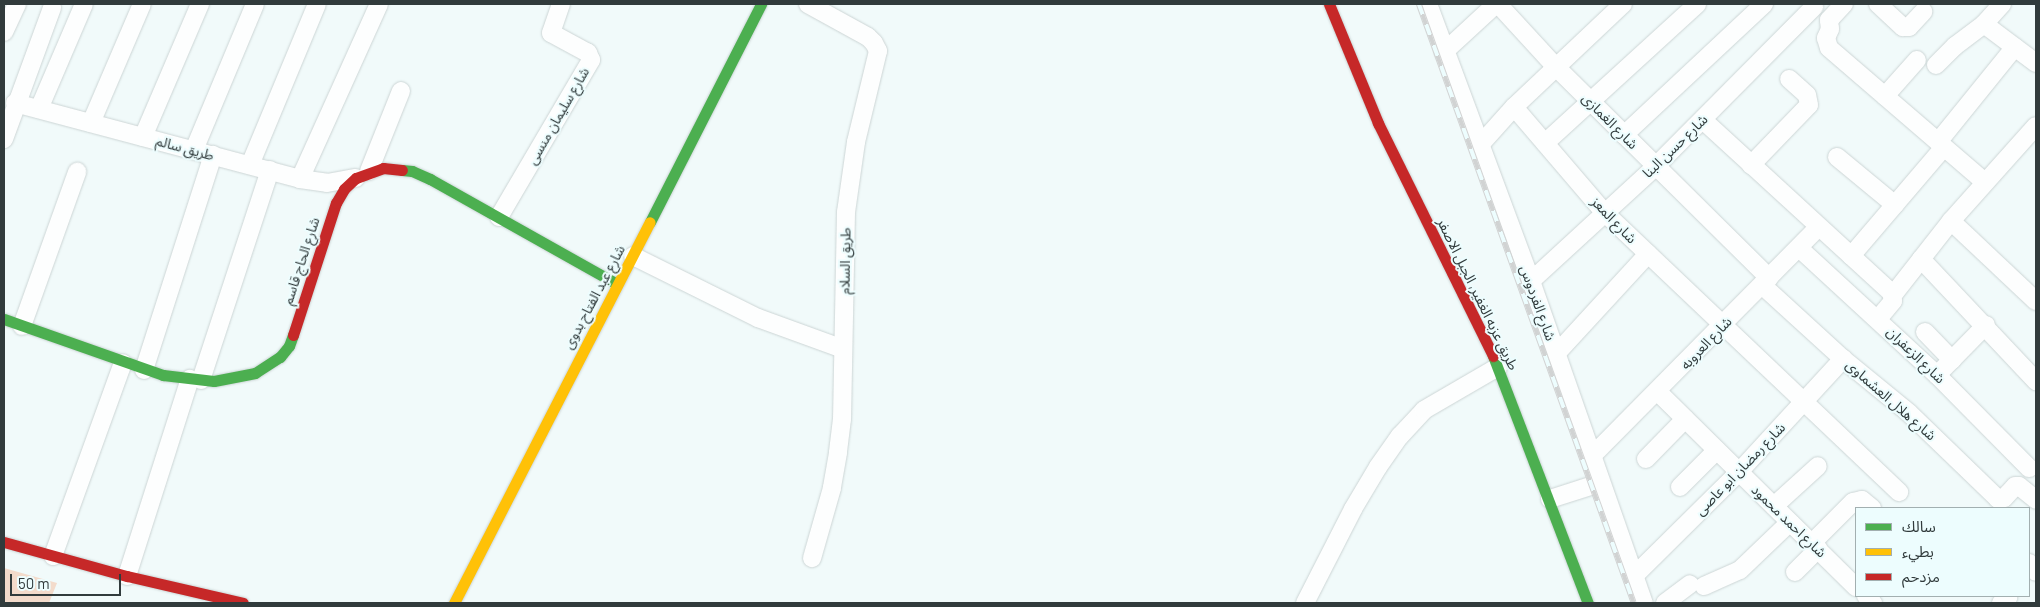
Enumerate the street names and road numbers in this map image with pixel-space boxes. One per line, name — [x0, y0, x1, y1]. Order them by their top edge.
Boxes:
street label: شارع سليمان منسى — [523, 64, 593, 168]
street label: شارع الغمازى — [1578, 89, 1642, 153]
street label: شارع حسن البنا — [1639, 111, 1711, 181]
street label: طريق سالم — [154, 132, 216, 164]
street label: شارع المعز — [1588, 193, 1640, 247]
street label: شارع الحاج قاسم — [279, 215, 323, 307]
street label: طريق عزبه الغفير, الجبل الاصفر — [1434, 215, 1522, 373]
street label: طريق السلام — [836, 227, 854, 295]
street label: شارع عبد الفتاح بدوى — [560, 242, 628, 352]
street label: شارع الفردوس — [1517, 263, 1559, 343]
street label: شارع العروبه — [1677, 313, 1735, 373]
street label: شارع الزعفران — [1883, 323, 1949, 387]
street label: شارع هلال العشماوى — [1842, 356, 1940, 444]
street label: شارع رمضان ابو عاصى — [1691, 419, 1789, 519]
street label: شارع احمد محمود — [1748, 481, 1830, 561]

